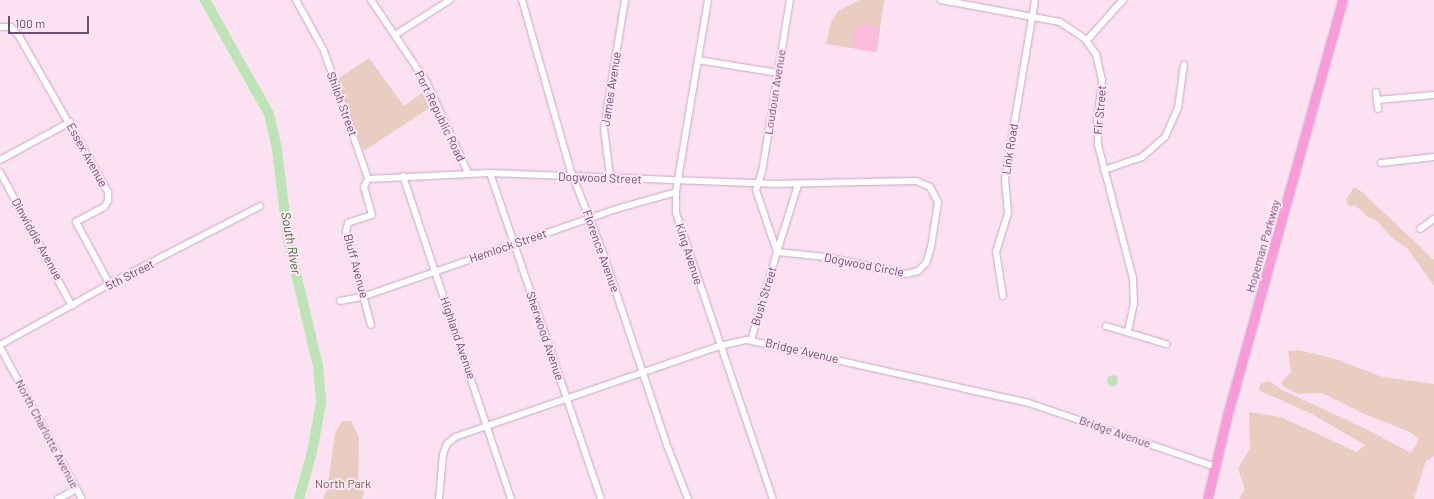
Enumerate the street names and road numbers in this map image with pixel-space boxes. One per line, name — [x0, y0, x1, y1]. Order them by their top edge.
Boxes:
street label: Loudoun Avenue — [761, 48, 789, 136]
street label: James Avenue — [598, 51, 624, 127]
street label: Port Republic Road — [412, 68, 468, 164]
street label: Shiloh Street — [324, 70, 360, 138]
street label: Fir Street — [1091, 85, 1109, 135]
street label: Essex Avenue — [63, 120, 111, 190]
street label: Link Road — [999, 123, 1021, 175]
street label: Dogwood Street — [558, 169, 642, 187]
street label: Dinwiddie Avenue — [8, 195, 66, 283]
street label: Hopeman Parkway — [1243, 198, 1283, 294]
street label: Florence Avenue — [579, 208, 623, 294]
street label: King Avenue — [672, 221, 706, 287]
street label: Hemlock Street — [467, 226, 549, 266]
street label: Bluff Avenue — [341, 232, 371, 300]
street label: Dogwood Circle — [823, 250, 905, 280]
street label: 5th Street — [103, 257, 157, 293]
street label: Bush Street — [748, 265, 780, 327]
street label: Sherwood Avenue — [523, 290, 567, 382]
street label: Highland Avenue — [437, 295, 479, 381]
street label: Bridge Avenue — [764, 336, 840, 366]
street label: North Charlotte Avenue — [12, 377, 82, 491]
street label: Bridge Avenue — [1077, 413, 1153, 451]

